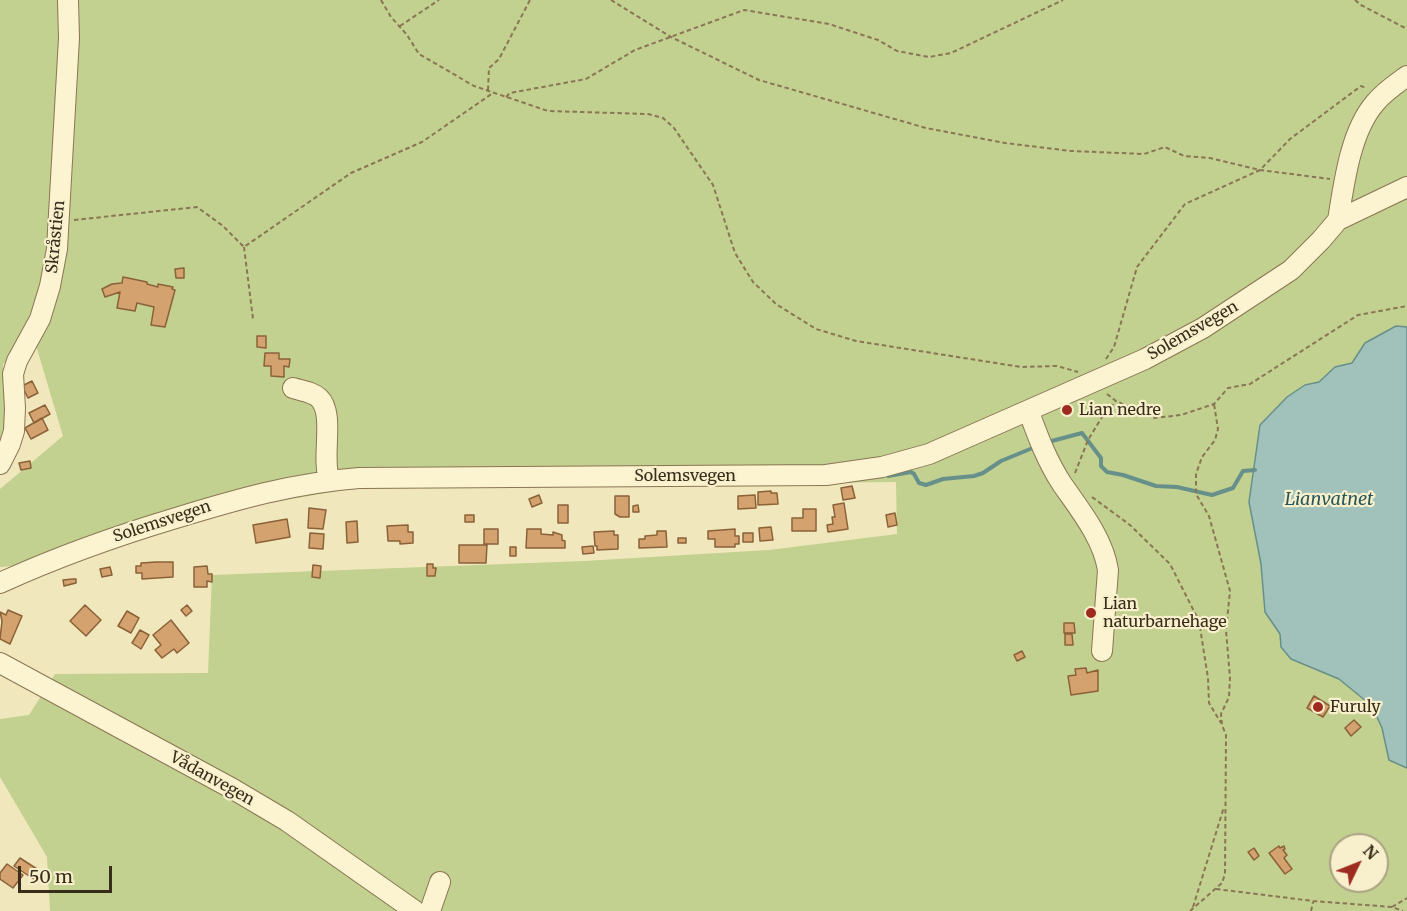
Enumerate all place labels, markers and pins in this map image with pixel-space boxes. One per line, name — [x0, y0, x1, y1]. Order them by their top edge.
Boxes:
place label: Lian nedre — [1079, 400, 1161, 420]
marker: Lian nedre — [1060, 403, 1074, 417]
place label: Lian naturbarnehage — [1103, 594, 1227, 632]
marker: Lian naturbarnehage — [1084, 606, 1098, 620]
place label: Furuly — [1330, 697, 1381, 717]
marker: Furuly — [1311, 700, 1325, 714]

